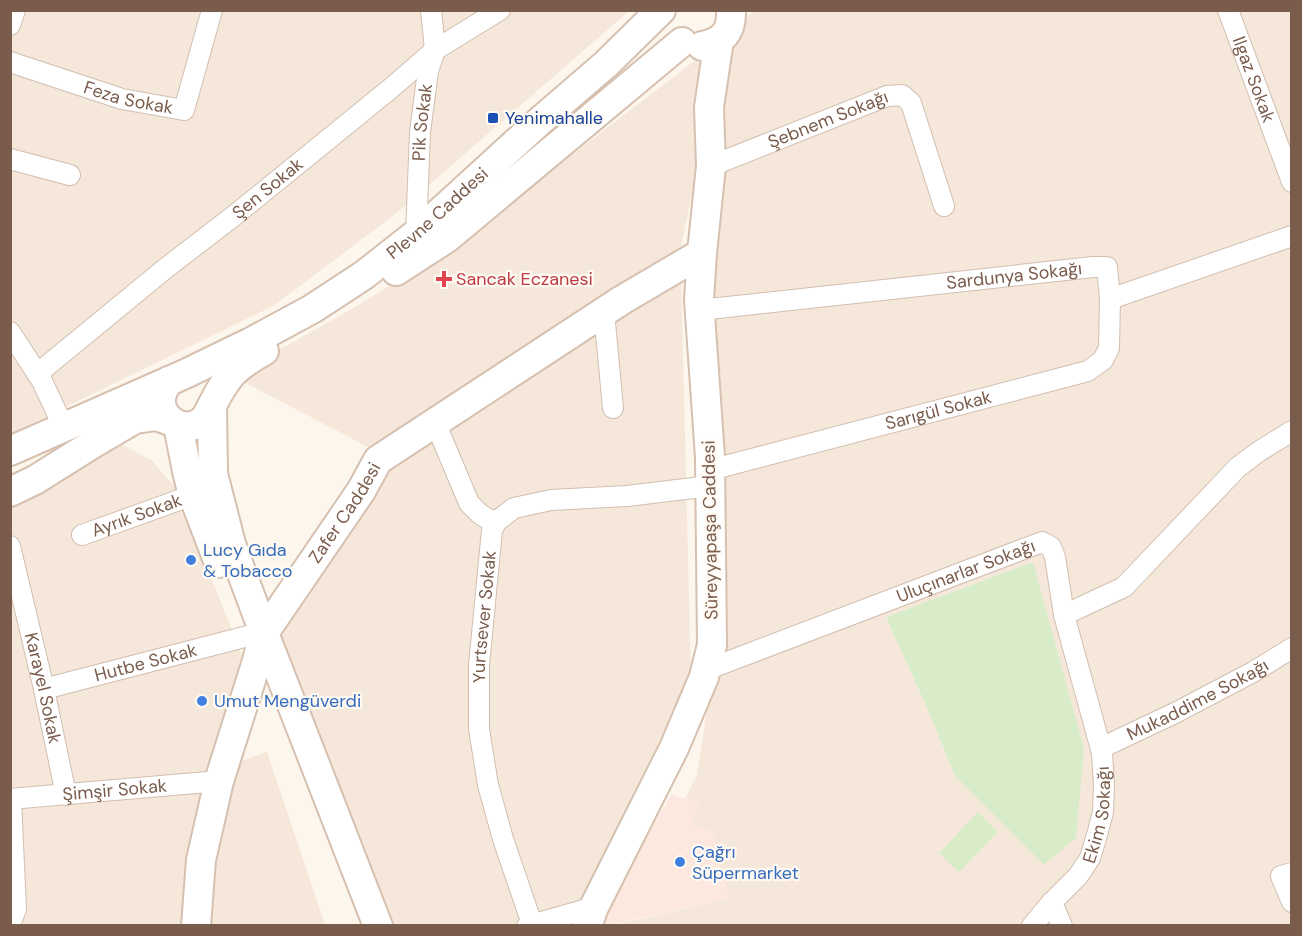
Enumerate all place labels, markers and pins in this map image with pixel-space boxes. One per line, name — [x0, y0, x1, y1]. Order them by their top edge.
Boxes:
place label: Yenimahalle — [505, 106, 603, 130]
marker: Yenimahalle — [486, 111, 500, 125]
place label: Sancak Eczanesi — [456, 267, 593, 291]
marker: Sancak Eczanesi — [437, 272, 451, 286]
place label: Lucy Gıda & Tobacco — [203, 538, 292, 583]
marker: Lucy Gıda & Tobacco — [184, 553, 198, 567]
place label: Umut Mengüverdi — [214, 689, 361, 713]
marker: Umut Mengüverdi — [195, 694, 209, 708]
place label: Çağrı Süpermarket — [692, 840, 799, 885]
marker: Çağrı Süpermarket — [673, 855, 687, 869]

